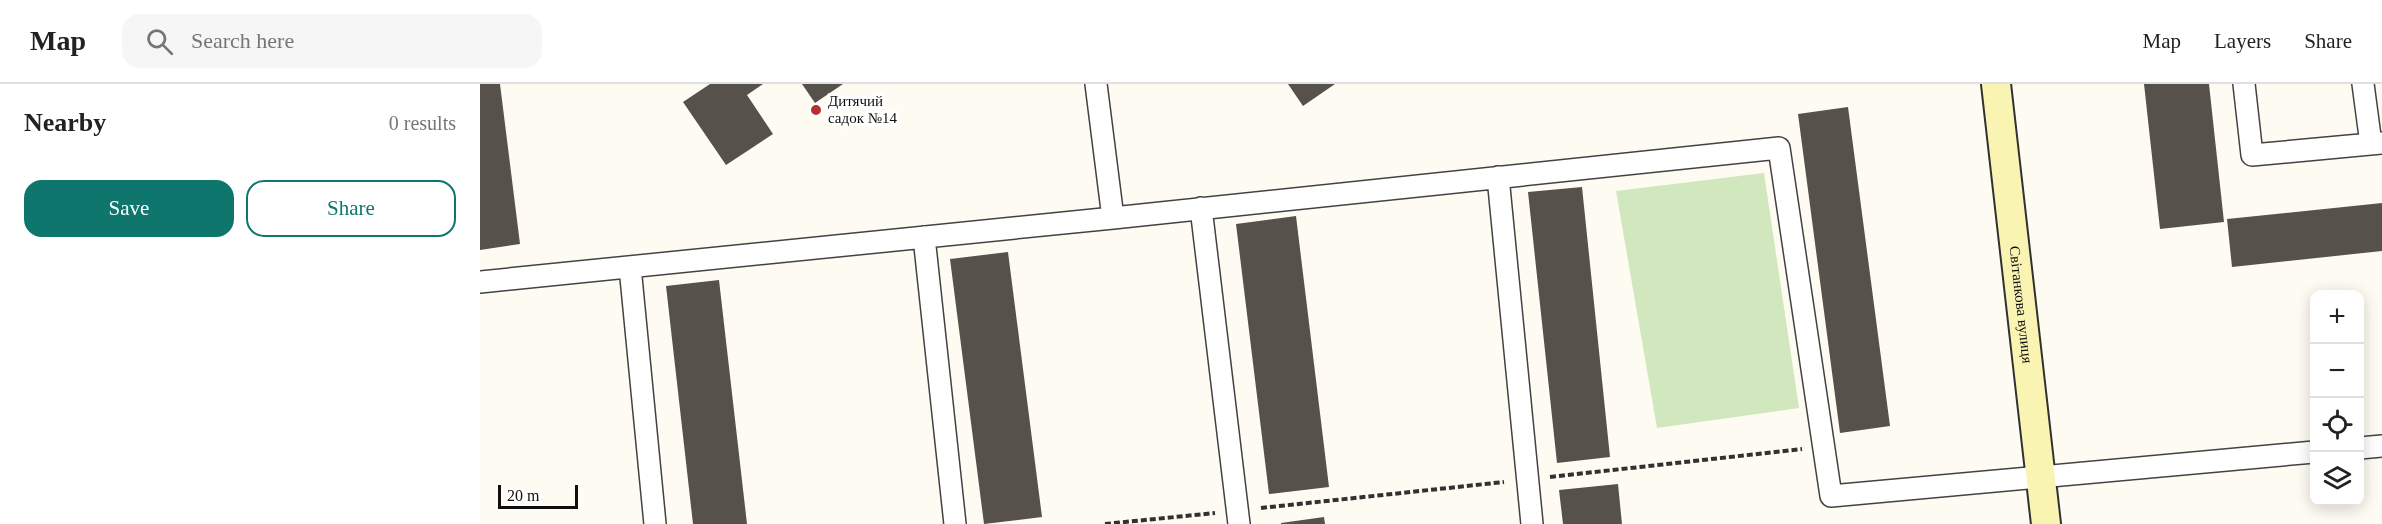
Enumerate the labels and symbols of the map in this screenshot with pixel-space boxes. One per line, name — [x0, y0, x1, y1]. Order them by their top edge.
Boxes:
place label: Дитячий садок №14 — [828, 93, 897, 126]
marker: Дитячий садок №14 — [809, 103, 823, 117]
street label: Світанкова вулиця — [2006, 245, 2036, 364]
scale bar — [498, 482, 578, 510]

